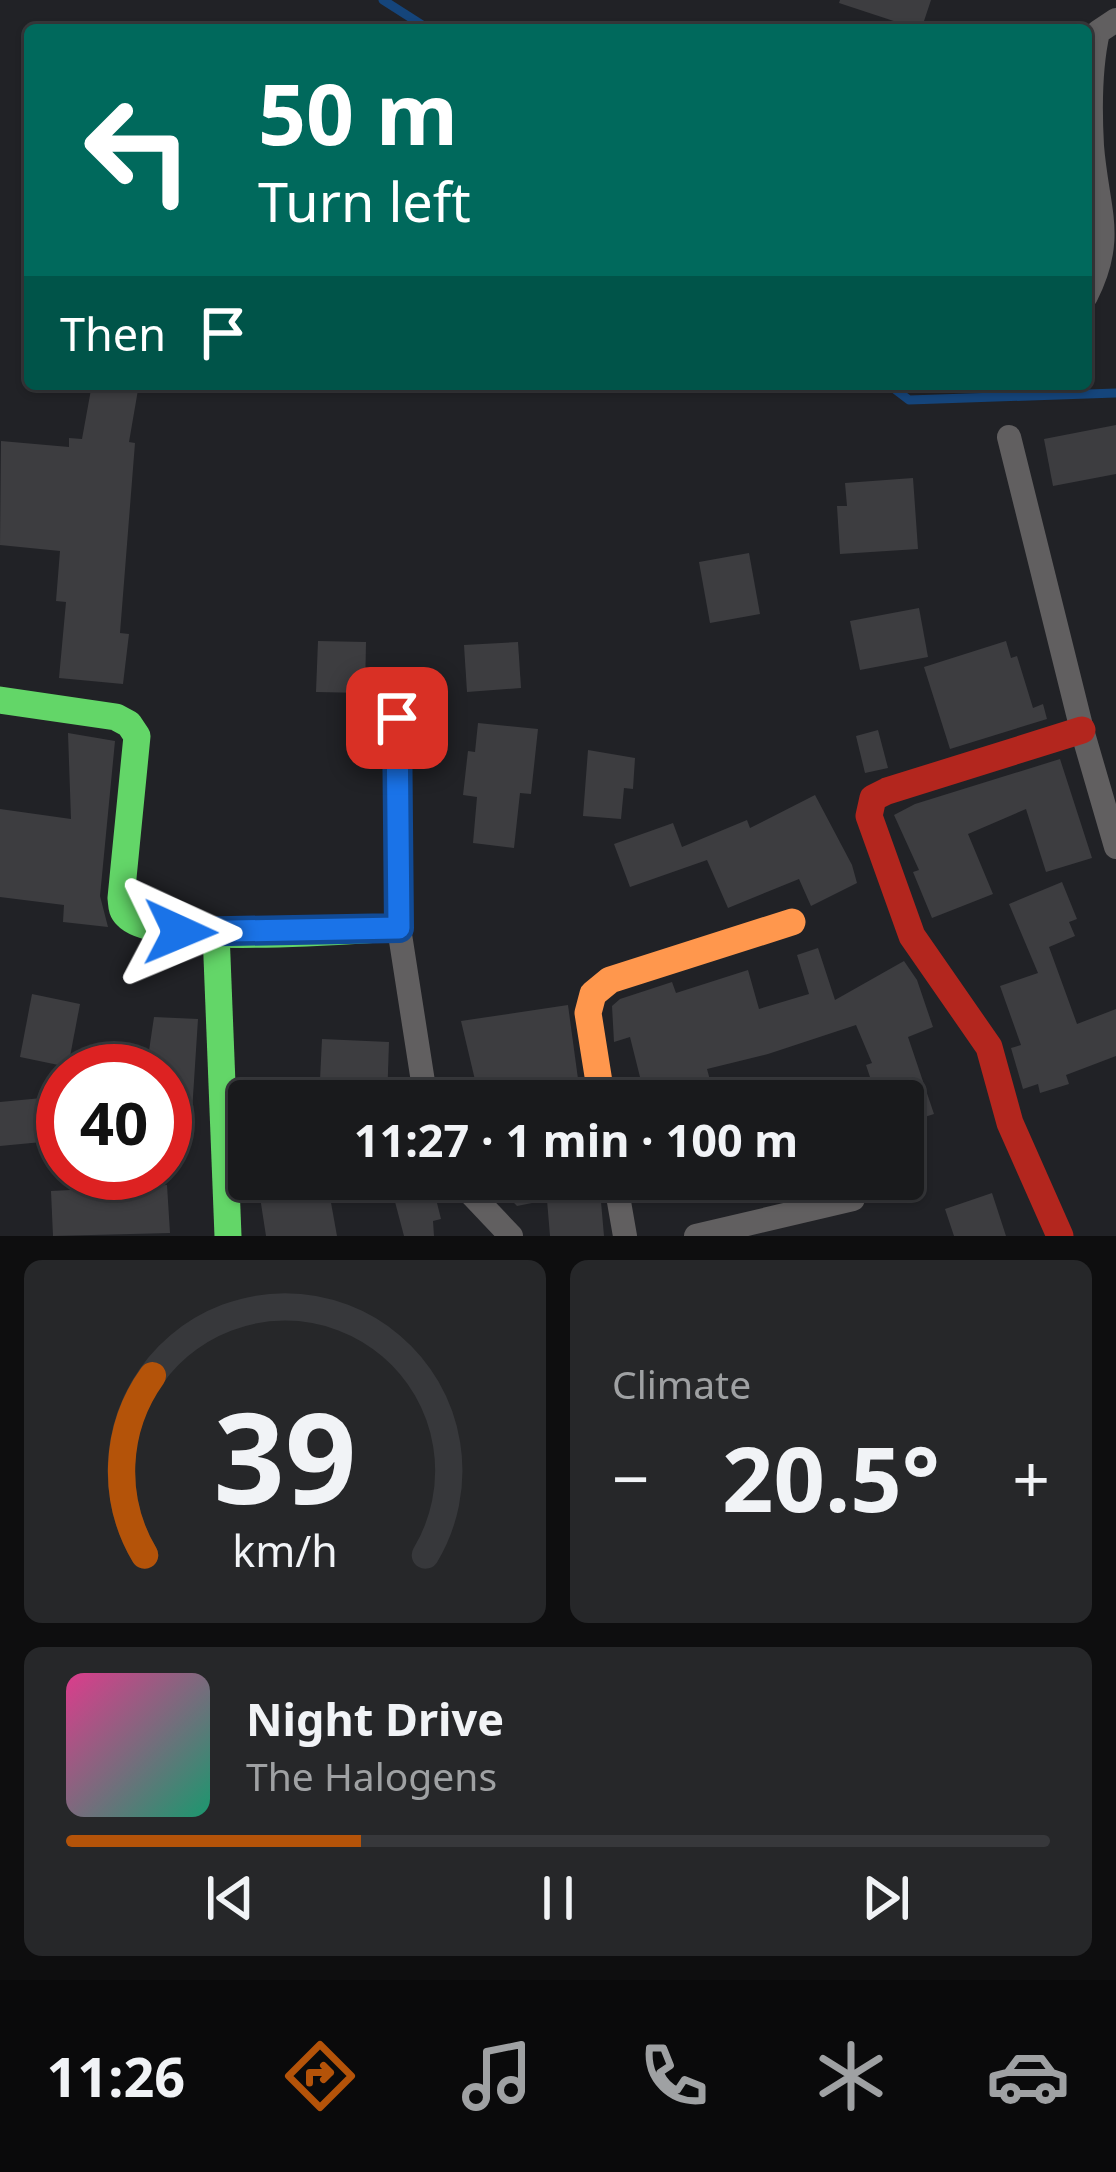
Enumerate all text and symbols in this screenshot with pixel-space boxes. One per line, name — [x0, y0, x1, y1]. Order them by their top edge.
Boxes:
text: 50 m — [258, 55, 458, 170]
icon: left — [60, 72, 216, 228]
text: Turn left — [258, 164, 471, 238]
icon: arrive — [190, 300, 256, 366]
text: Then — [60, 303, 166, 364]
pin — [346, 667, 448, 769]
icon: arrive — [364, 685, 430, 751]
position arrow — [117, 869, 243, 995]
speed limit sign: 40 — [36, 1044, 192, 1200]
text: 11:27 · 1 min · 100 m — [354, 1109, 798, 1170]
text: Climate — [612, 1357, 751, 1410]
text: 39 — [214, 1371, 356, 1541]
text: 20.5° — [722, 1416, 940, 1538]
text: − — [612, 1432, 650, 1522]
text: + — [1012, 1432, 1050, 1522]
text: km/h — [232, 1520, 338, 1579]
text: Night Drive — [246, 1688, 504, 1749]
text: The Halogens — [246, 1749, 497, 1802]
icon: previous — [197, 1865, 263, 1931]
icon: pause — [525, 1865, 591, 1931]
icon: next — [853, 1865, 919, 1931]
icon: directions — [278, 2034, 362, 2118]
icon: music — [455, 2034, 539, 2118]
icon: phone — [632, 2034, 716, 2118]
icon: climate — [809, 2034, 893, 2118]
icon: car — [986, 2034, 1070, 2118]
text: 11:26 — [46, 2039, 185, 2113]

